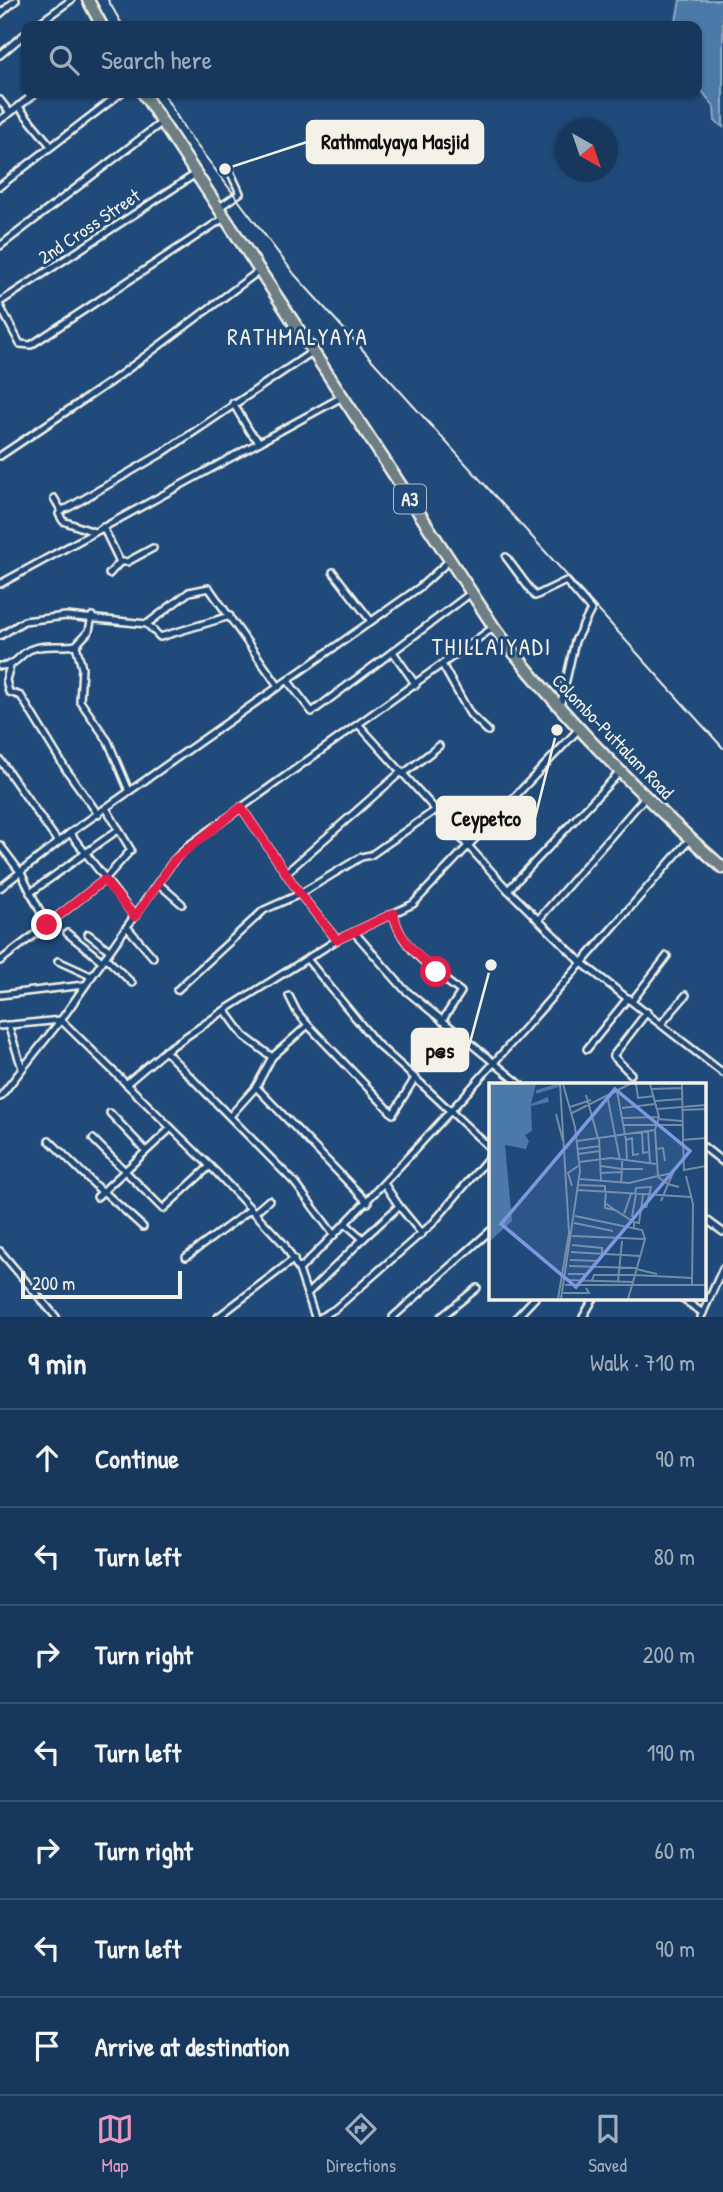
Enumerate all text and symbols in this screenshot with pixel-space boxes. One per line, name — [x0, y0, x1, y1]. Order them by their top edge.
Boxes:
search box — [21, 21, 702, 98]
icon: search — [45, 41, 83, 79]
text: Search here — [101, 42, 212, 77]
north arrow — [555, 119, 618, 182]
callout: Rathmalyaya Masjid — [307, 121, 483, 163]
text: Rathmalyaya Masjid — [321, 127, 470, 157]
street label: 2nd Cross Street — [33, 182, 146, 270]
district label: RATHMALYAYA — [227, 321, 369, 352]
road number: A3 — [394, 485, 426, 514]
district label: THILLAIYADI — [432, 631, 552, 662]
street label: Colombo-Puttalam Road — [546, 668, 680, 805]
callout: Ceypetco — [437, 797, 535, 839]
text: Ceypetco — [451, 804, 521, 834]
route end — [31, 909, 62, 940]
route start — [420, 956, 451, 987]
callout: p@s — [412, 1029, 468, 1071]
text: p@s — [426, 1036, 454, 1066]
inset map — [489, 1083, 706, 1300]
scale bar — [21, 1268, 182, 1300]
text: 200 m — [32, 1270, 75, 1296]
text: 9 min — [28, 1343, 87, 1383]
text: Walk · 710 m — [590, 1347, 695, 1378]
icon: ahead — [28, 1439, 66, 1477]
text: Continue — [95, 1441, 179, 1476]
text: 90 m — [655, 1443, 695, 1474]
icon: left — [28, 1537, 66, 1575]
text: Turn left — [95, 1539, 181, 1574]
text: 80 m — [654, 1541, 695, 1572]
icon: right — [28, 1635, 66, 1673]
text: Turn right — [95, 1637, 193, 1672]
text: 200 m — [643, 1639, 695, 1670]
icon: left — [28, 1733, 66, 1771]
text: Turn left — [95, 1735, 181, 1770]
text: 190 m — [647, 1737, 695, 1768]
icon: right — [28, 1831, 66, 1869]
text: Turn right — [95, 1833, 193, 1868]
text: 60 m — [655, 1835, 695, 1866]
icon: left — [28, 1929, 66, 1967]
text: Turn left — [95, 1931, 181, 1966]
text: 90 m — [655, 1933, 695, 1964]
icon: arrive — [28, 2027, 66, 2065]
text: Arrive at destination — [95, 2029, 290, 2064]
tab: Map — [96, 2110, 134, 2178]
tab: Directions — [326, 2110, 396, 2178]
tab: Saved — [588, 2110, 627, 2178]

